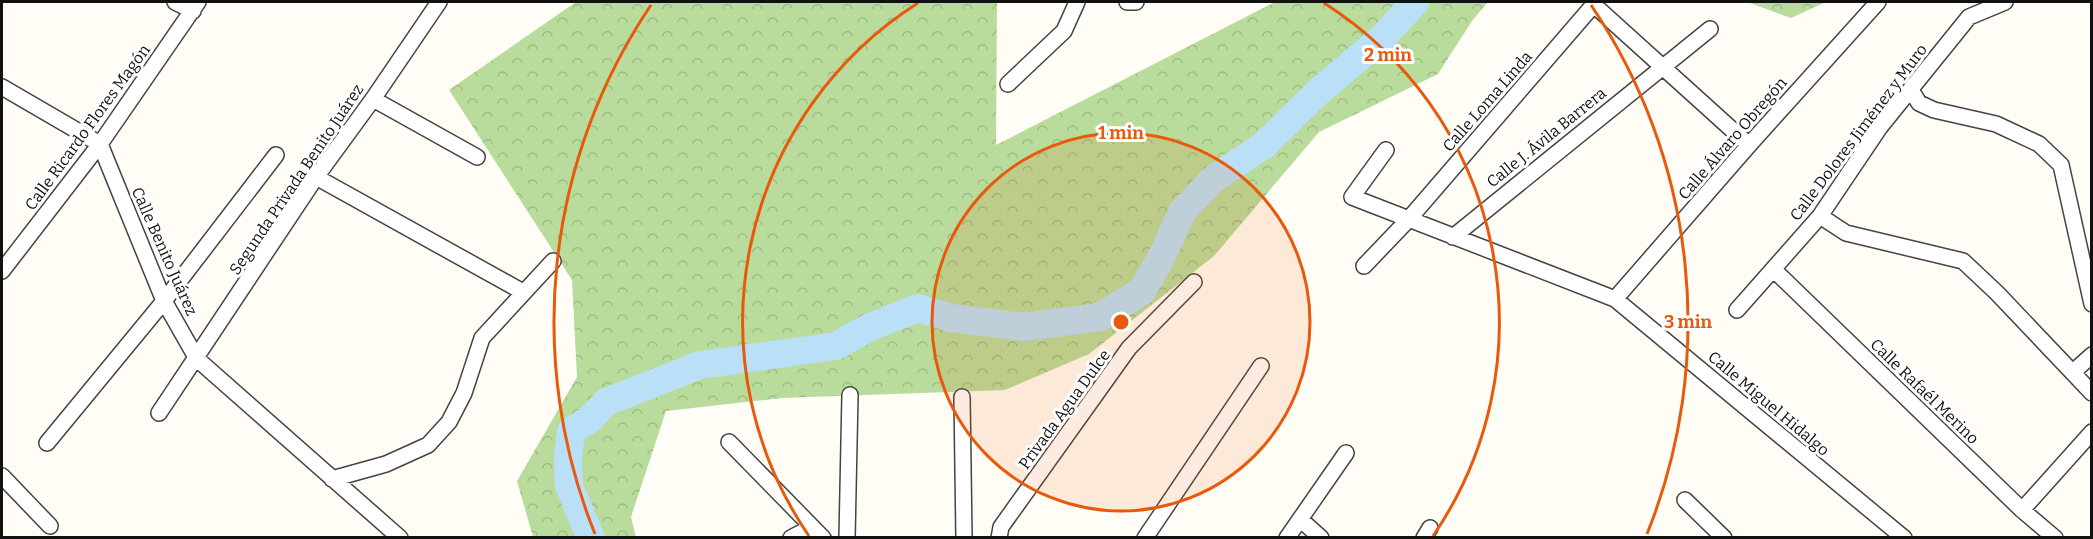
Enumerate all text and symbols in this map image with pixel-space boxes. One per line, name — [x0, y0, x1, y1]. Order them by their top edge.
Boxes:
street label: Calle Dolores Jiménez y Muro — [1786, 40, 1931, 224]
street label: Calle Ricardo Flores Magón — [21, 41, 154, 214]
text: 2 min — [1364, 44, 1412, 66]
street label: Calle Loma Linda — [1439, 47, 1536, 155]
street label: Calle Álvaro Obregón — [1673, 73, 1791, 203]
street label: Segunda Privada Benito Juárez — [225, 80, 368, 278]
street label: Calle J. Ávila Barrera — [1482, 82, 1610, 191]
text: 1 min — [1098, 122, 1144, 144]
street label: Calle Benito Juárez — [128, 184, 202, 319]
text: 3 min — [1664, 311, 1712, 333]
centre of rings — [1111, 312, 1131, 332]
street label: Calle Rafaél Merino — [1866, 335, 1983, 448]
street label: Privada Agua Dulce — [1015, 346, 1114, 473]
street label: Calle Miguel Hidalgo — [1704, 347, 1833, 460]

